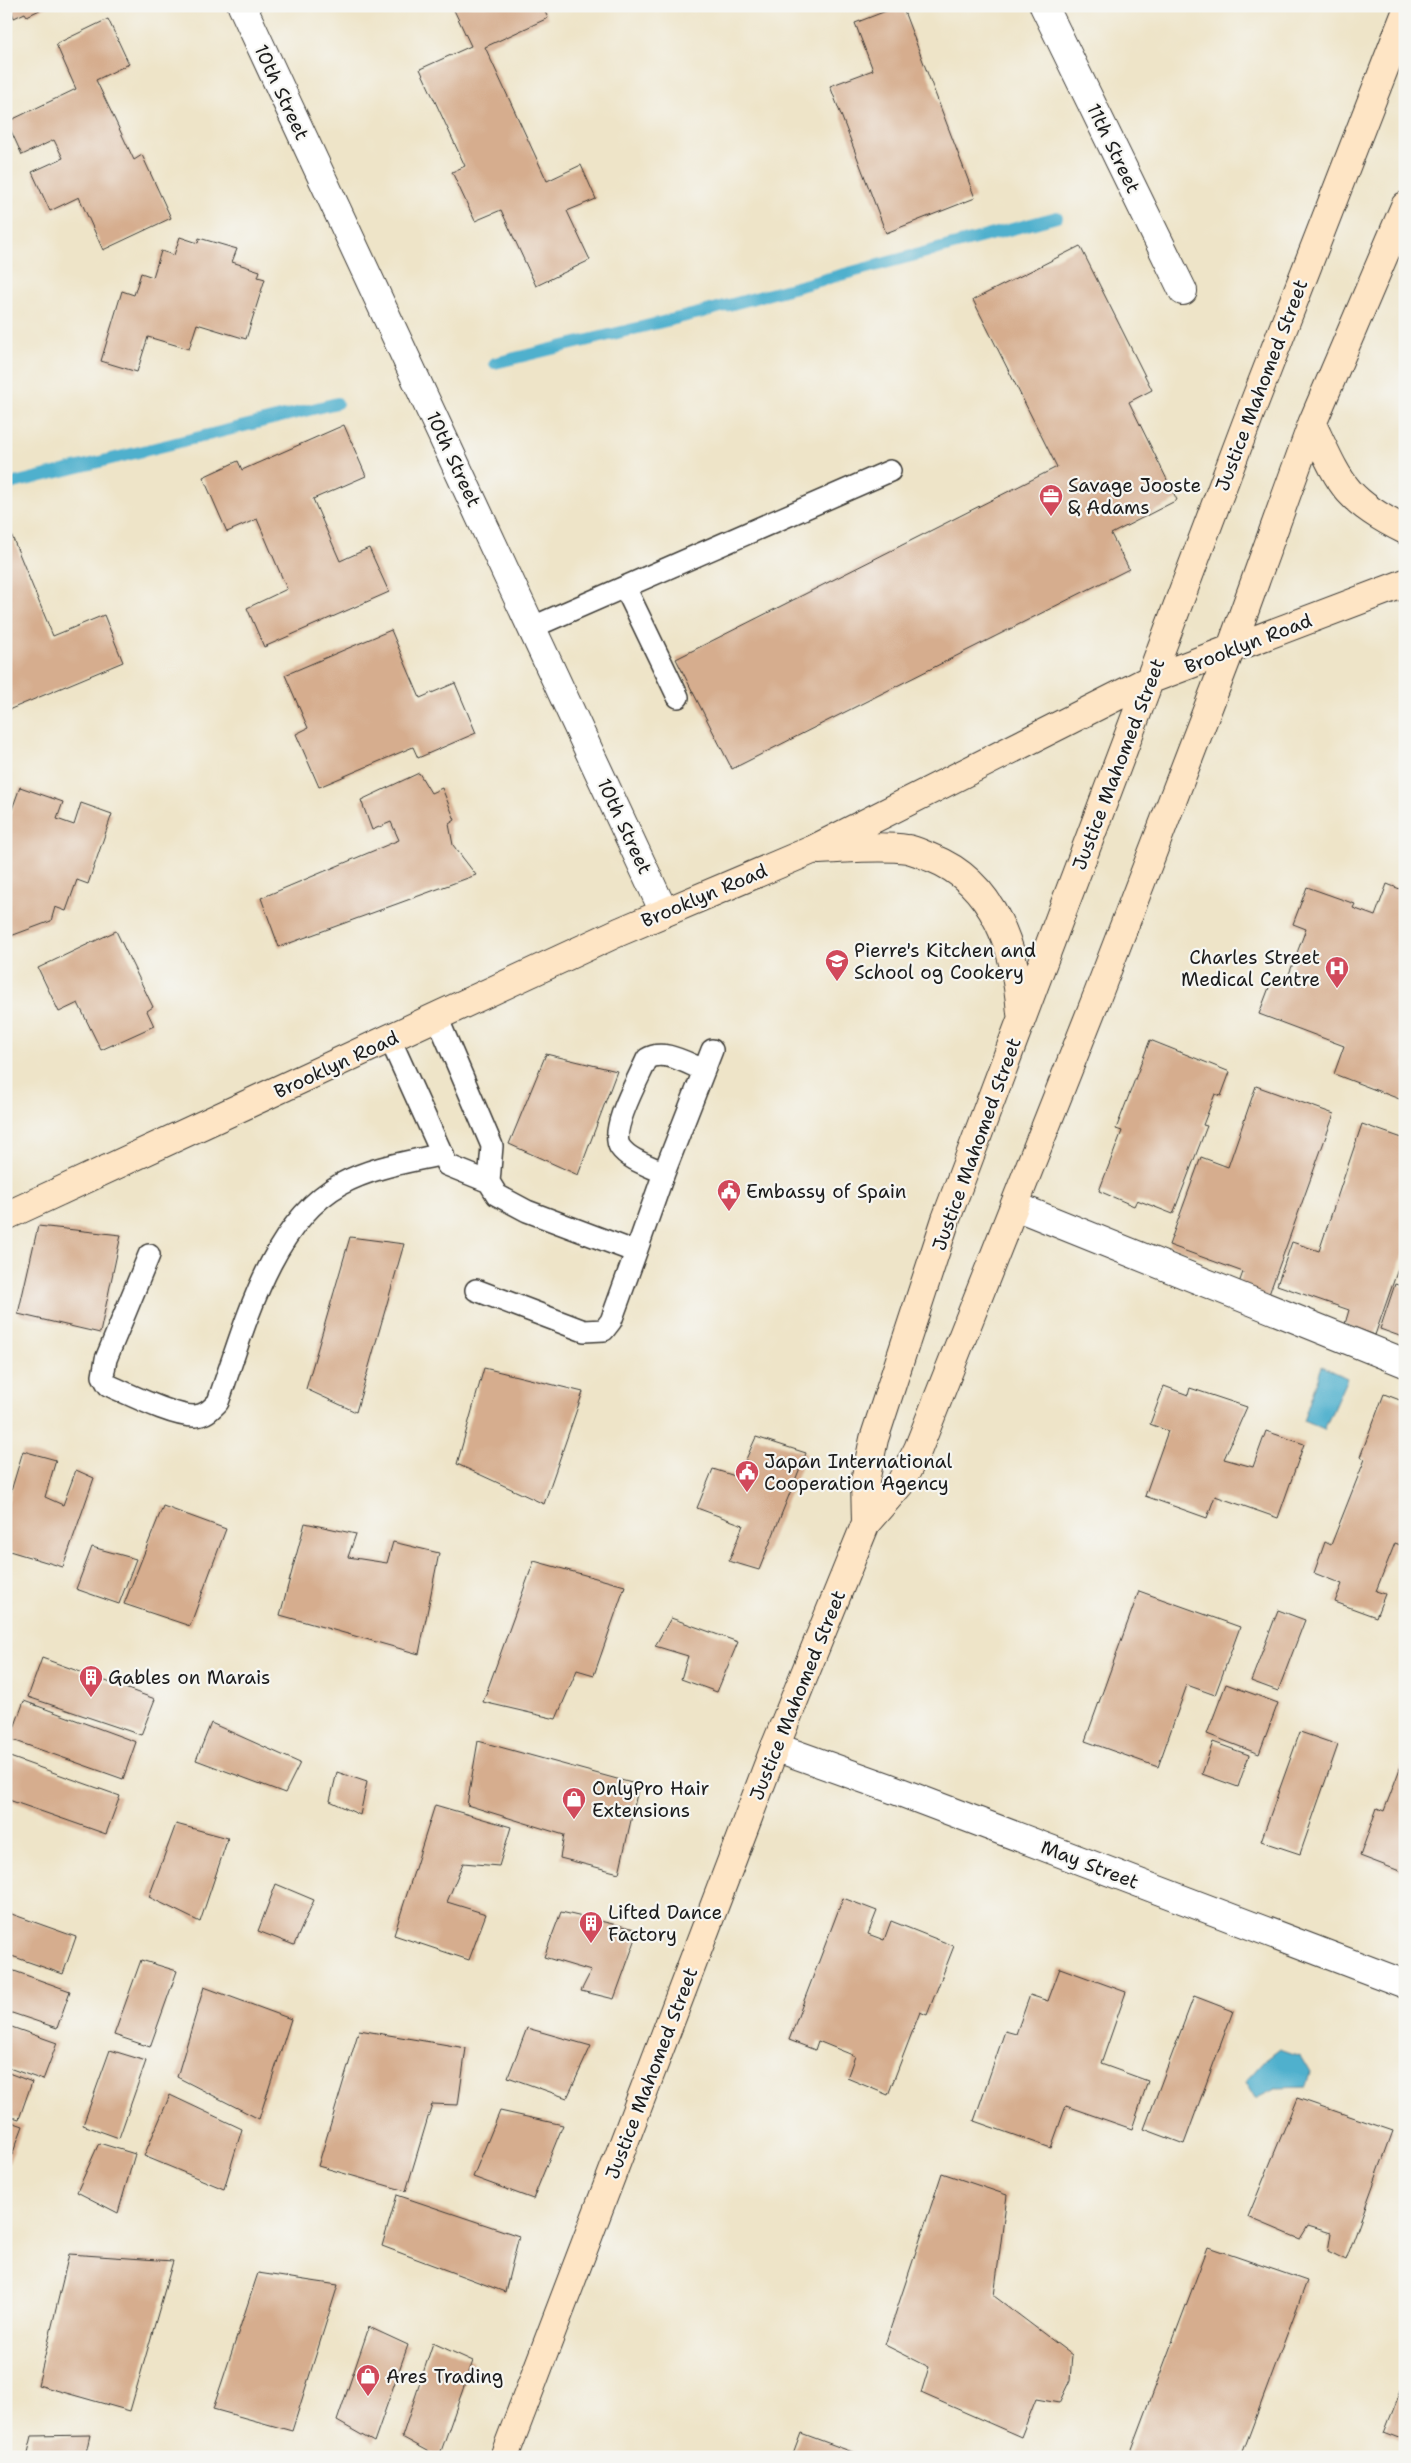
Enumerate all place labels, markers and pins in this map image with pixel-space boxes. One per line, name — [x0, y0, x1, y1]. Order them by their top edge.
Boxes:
place label: Savage Jooste & Adams — [1068, 473, 1201, 520]
office icon: Savage Jooste & Adams — [1038, 483, 1064, 517]
place label: Pierre's Kitchen and School og Cookery — [854, 938, 1036, 985]
place label: Charles Street Medical Centre — [1181, 945, 1320, 992]
school or university icon: Pierre's Kitchen and School og Cookery — [824, 948, 850, 982]
hospital icon: Charles Street Medical Centre — [1324, 955, 1350, 989]
public building icon: Embassy of Spain — [716, 1178, 742, 1212]
place label: Embassy of Spain — [746, 1179, 906, 1204]
place label: Japan International Cooperation Agency — [764, 1449, 953, 1496]
public building icon: Japan International Cooperation Agency — [734, 1459, 760, 1493]
building icon: Gables on Marais — [78, 1664, 104, 1698]
place label: Gables on Marais — [108, 1665, 270, 1690]
place label: OnlyPro Hair Extensions — [592, 1776, 710, 1823]
shop icon: OnlyPro Hair Extensions — [561, 1786, 587, 1820]
place label: Lifted Dance Factory — [608, 1900, 722, 1947]
building icon: Lifted Dance Factory — [578, 1910, 604, 1944]
shop icon: Ares Trading — [355, 2363, 381, 2397]
place label: Ares Trading — [386, 2364, 503, 2389]

